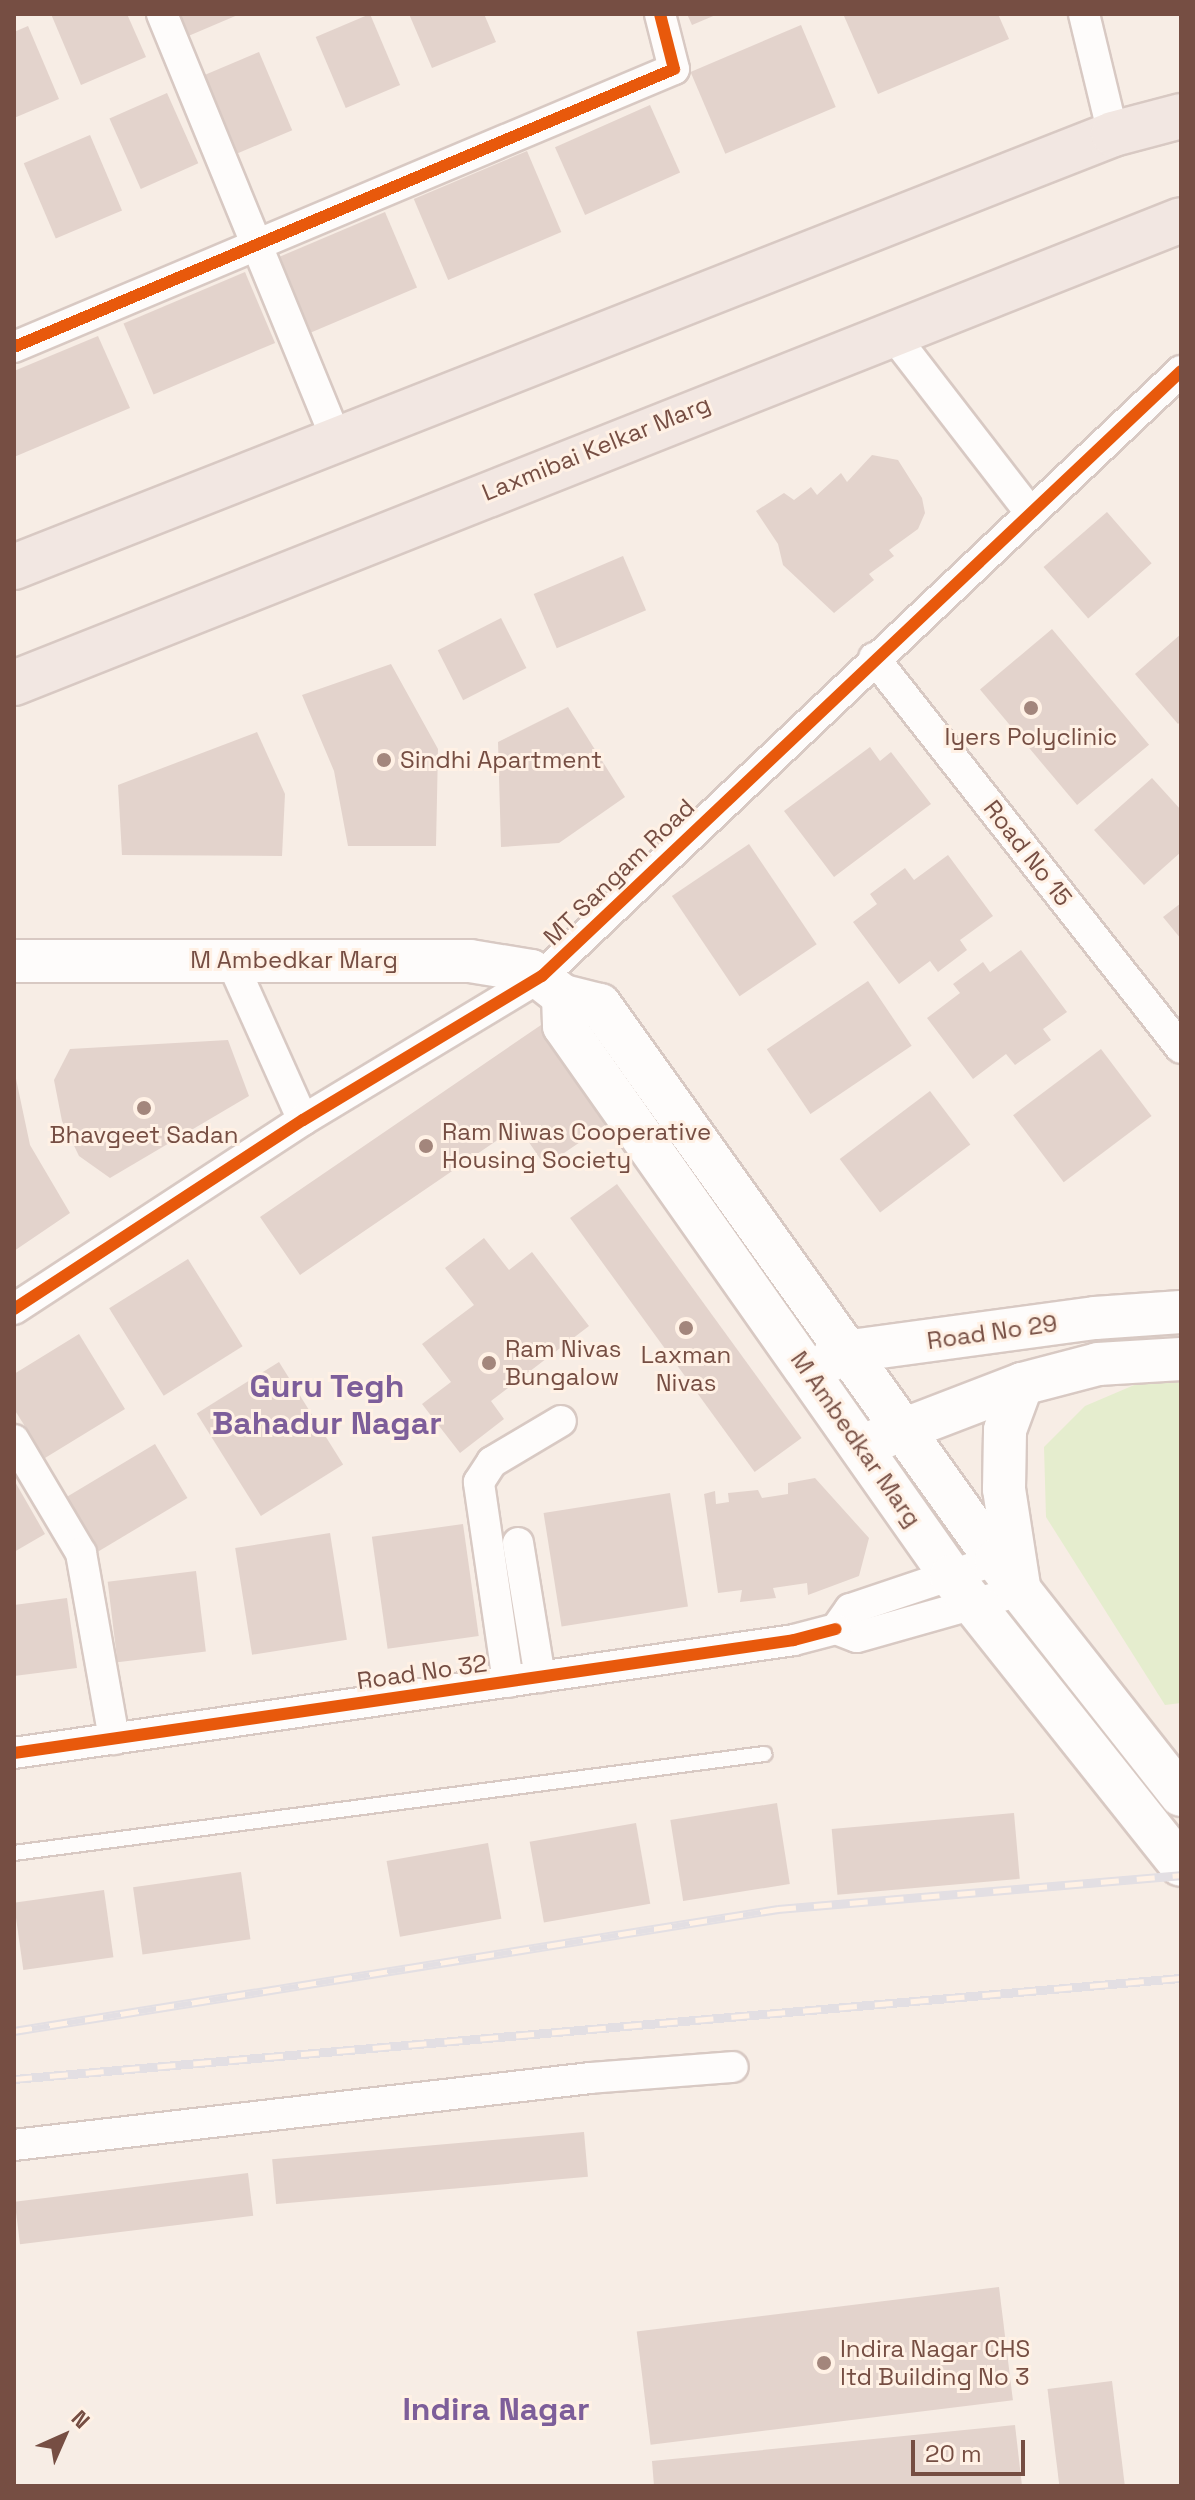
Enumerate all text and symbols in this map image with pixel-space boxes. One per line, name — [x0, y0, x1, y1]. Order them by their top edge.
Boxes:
street label: Laxmibai Kelkar Marg — [478, 389, 714, 507]
marker: Iyers Polyclinic — [1020, 697, 1042, 719]
place label: Iyers Polyclinic — [945, 723, 1117, 751]
place label: Sindhi Apartment — [400, 746, 602, 774]
marker: Sindhi Apartment — [375, 751, 393, 769]
street label: MT Sangam Road — [537, 792, 701, 952]
street label: Road No 15 — [978, 794, 1078, 912]
street label: M Ambedkar Marg — [190, 946, 398, 974]
marker: Bhavgeet Sadan — [135, 1099, 153, 1117]
place label: Ram Niwas Cooperative Housing Society — [442, 1118, 711, 1174]
place label: Bhavgeet Sadan — [50, 1121, 238, 1149]
marker: Ram Niwas Cooperative Housing Society — [417, 1137, 435, 1155]
street label: Road No 29 — [925, 1309, 1059, 1355]
marker: Laxman Nivas — [677, 1319, 695, 1337]
place label: Ram Nivas Bungalow — [505, 1335, 621, 1391]
place label: Laxman Nivas — [641, 1341, 731, 1397]
street label: M Ambedkar Marg — [785, 1346, 927, 1532]
marker: Ram Nivas Bungalow — [480, 1354, 498, 1372]
district label: Guru Tegh Bahadur Nagar — [212, 1368, 442, 1443]
street label: Road No 32 — [355, 1649, 489, 1695]
place label: Indira Nagar CHS ltd Building No 3 — [840, 2335, 1030, 2391]
marker: Indira Nagar CHS ltd Building No 3 — [815, 2354, 833, 2372]
district label: Indira Nagar — [402, 2390, 590, 2428]
north arrow — [24, 2396, 104, 2476]
text: N — [66, 2404, 96, 2434]
scale bar — [915, 2424, 1029, 2474]
text: 20 m — [925, 2438, 982, 2469]

